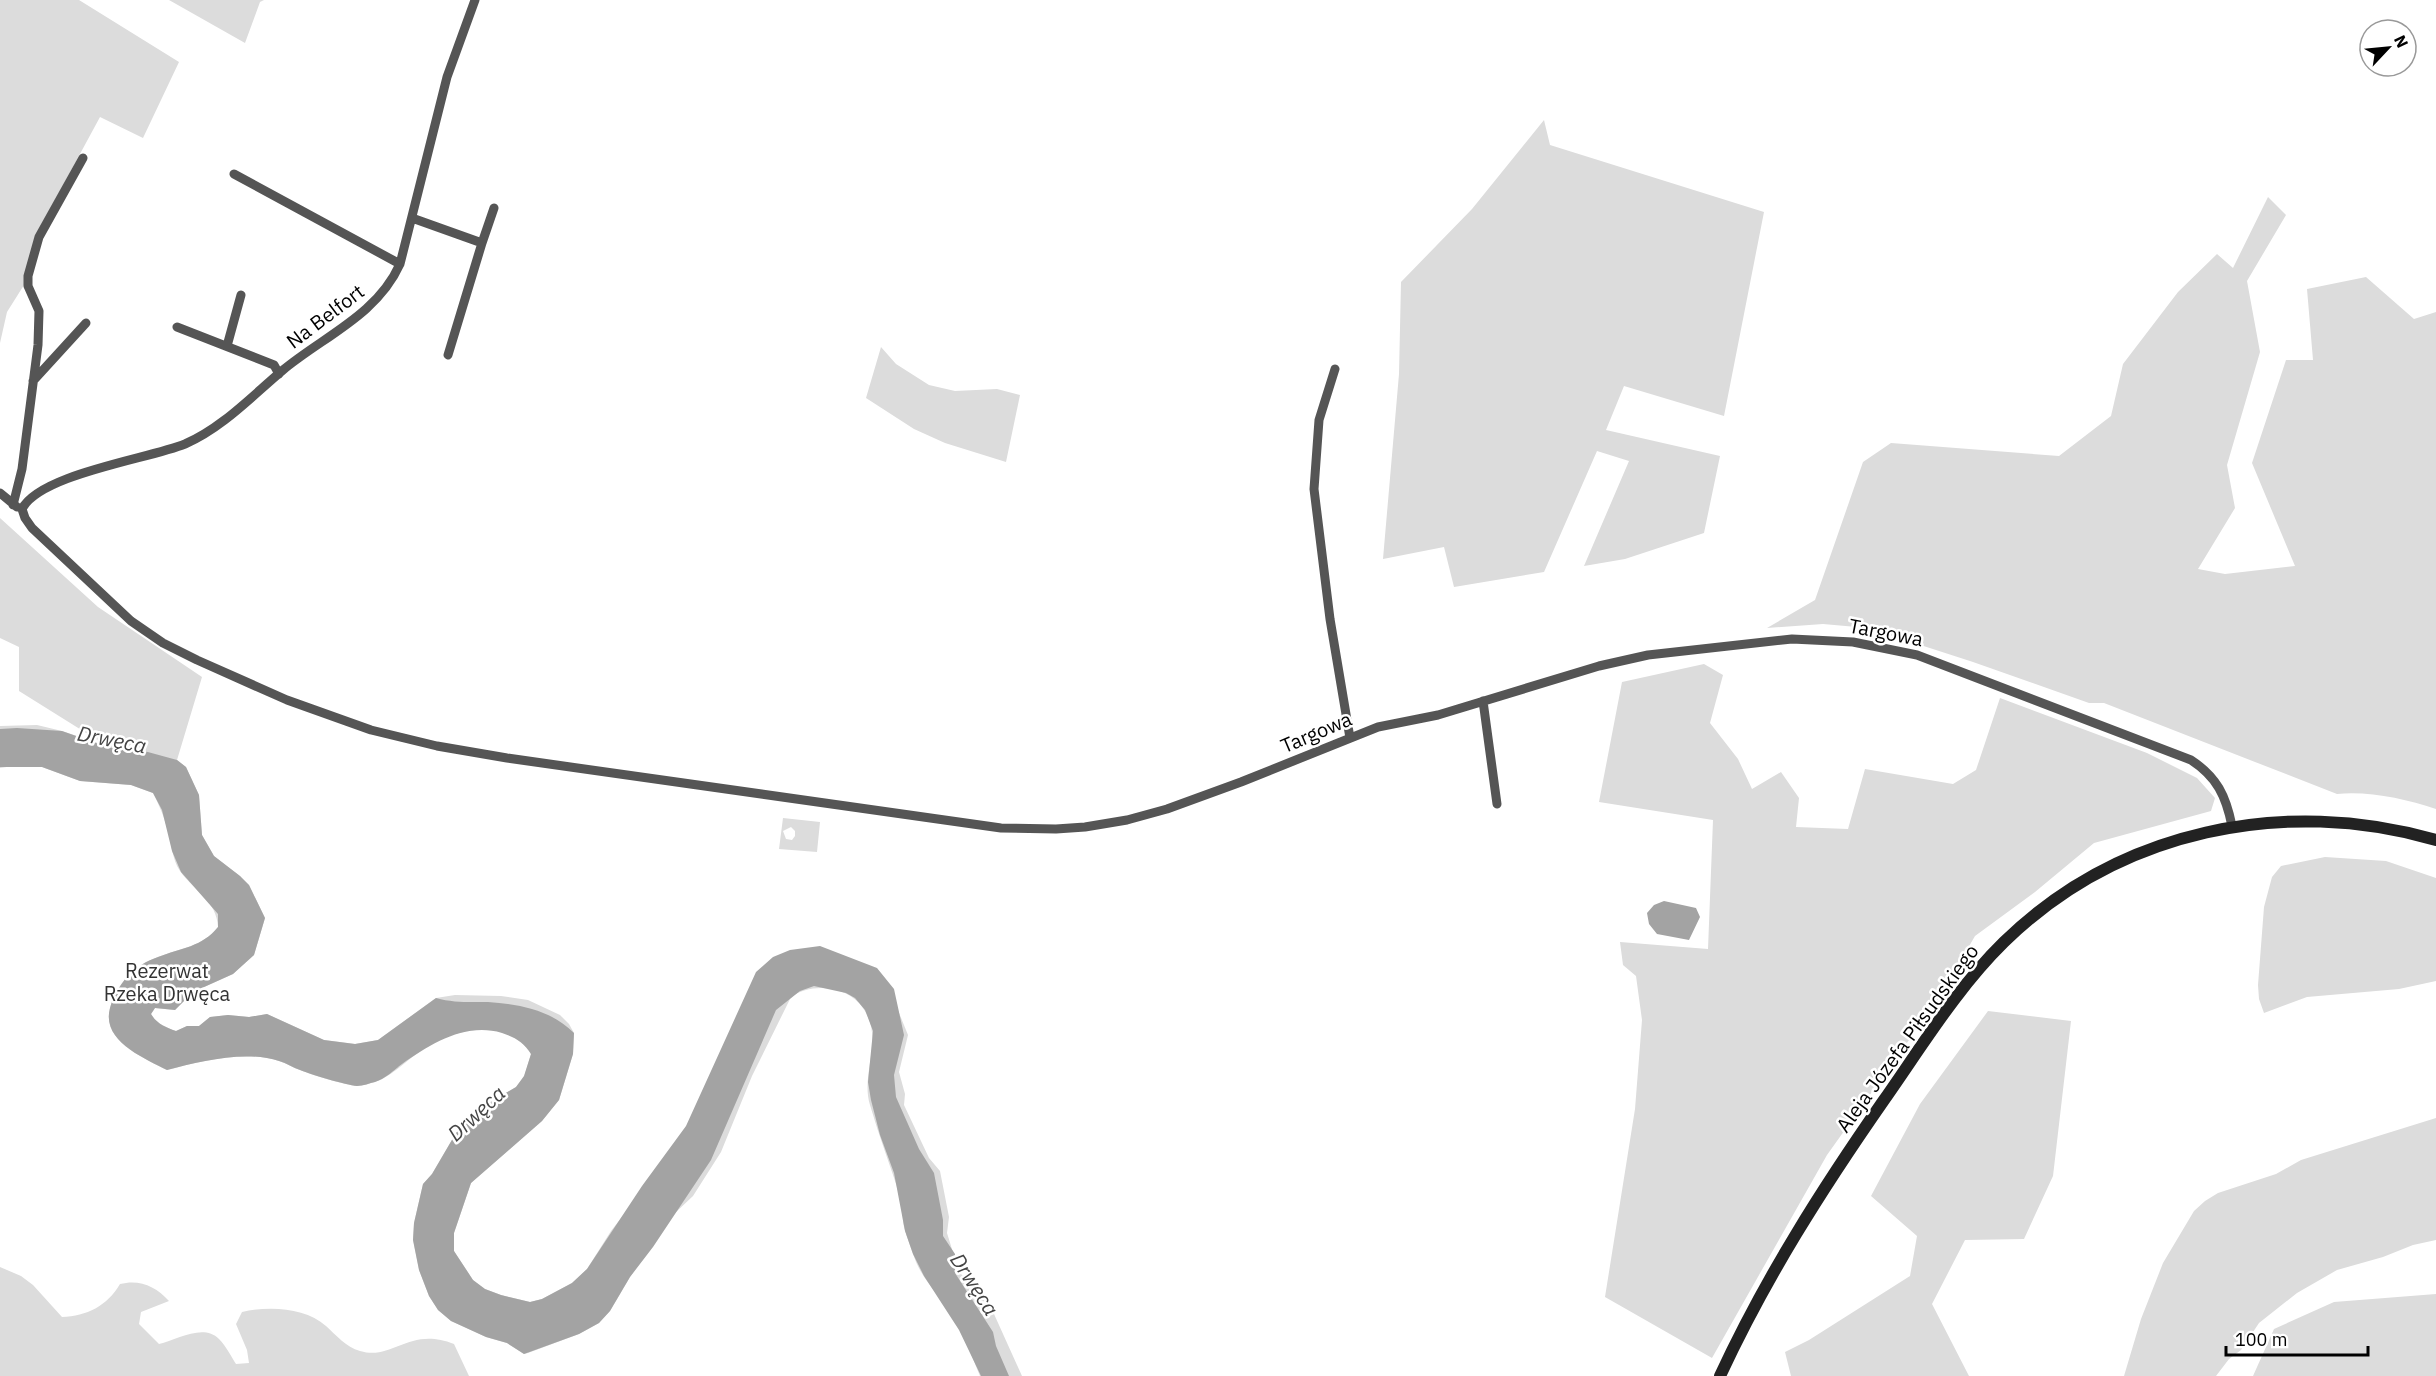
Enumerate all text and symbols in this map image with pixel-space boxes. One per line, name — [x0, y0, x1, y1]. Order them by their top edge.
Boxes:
north arrow — [2358, 18, 2418, 78]
text: N — [2390, 32, 2413, 51]
street label: Na Belfort — [281, 278, 369, 354]
street label: Targowa — [1847, 612, 1926, 652]
street label: Targowa — [1276, 705, 1356, 759]
water label: Drwęca — [75, 719, 149, 759]
street label: Aleja Józefa Piłsudskiego — [1830, 939, 1984, 1137]
park label: Rezerwat Rzeka Drwęca — [104, 957, 231, 1007]
water label: Drwęca — [441, 1079, 511, 1147]
water label: Drwęca — [944, 1247, 1006, 1321]
scale bar — [2226, 1319, 2368, 1357]
text: 100 m — [2235, 1328, 2287, 1351]

